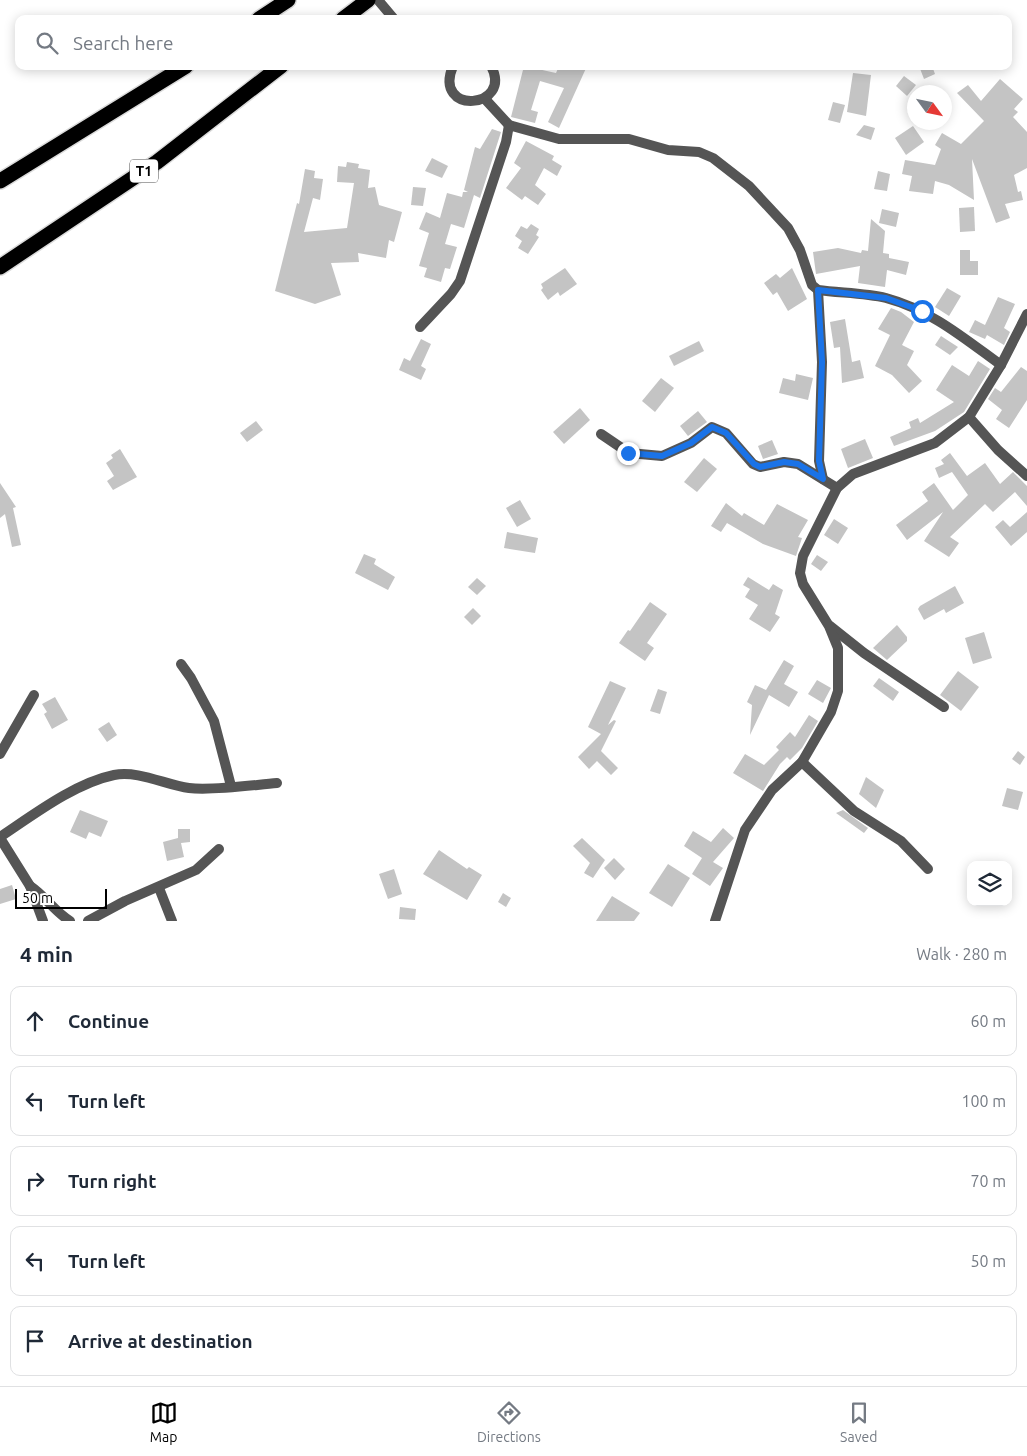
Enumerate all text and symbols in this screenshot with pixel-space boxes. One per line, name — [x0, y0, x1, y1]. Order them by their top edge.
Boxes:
search box — [15, 15, 1012, 70]
icon: search — [33, 29, 61, 57]
text: Search here — [73, 32, 173, 54]
north arrow — [907, 85, 952, 130]
road number: T1 — [130, 160, 158, 182]
route start — [911, 300, 934, 323]
route end — [617, 442, 640, 465]
map controls — [967, 861, 1012, 906]
button: layers — [967, 861, 1012, 906]
scale bar — [15, 886, 108, 909]
text: 50 m — [22, 890, 53, 906]
text: 4 min — [20, 942, 73, 966]
text: Walk · 280 m — [916, 945, 1007, 963]
icon: ahead — [21, 1007, 49, 1035]
text: Continue — [68, 1010, 149, 1032]
text: 60 m — [970, 1012, 1006, 1030]
icon: left — [21, 1087, 49, 1115]
text: Turn left — [68, 1090, 146, 1112]
text: 100 m — [961, 1092, 1006, 1110]
icon: right — [21, 1167, 49, 1195]
text: Turn right — [68, 1170, 156, 1192]
text: 70 m — [970, 1172, 1006, 1190]
icon: left — [21, 1247, 49, 1275]
text: Turn left — [68, 1250, 146, 1272]
text: 50 m — [970, 1252, 1006, 1270]
icon: arrive — [21, 1327, 49, 1355]
text: Arrive at destination — [68, 1330, 253, 1352]
tab: Map — [150, 1399, 178, 1445]
tab: Directions — [477, 1399, 541, 1445]
tab: Saved — [840, 1399, 877, 1445]

